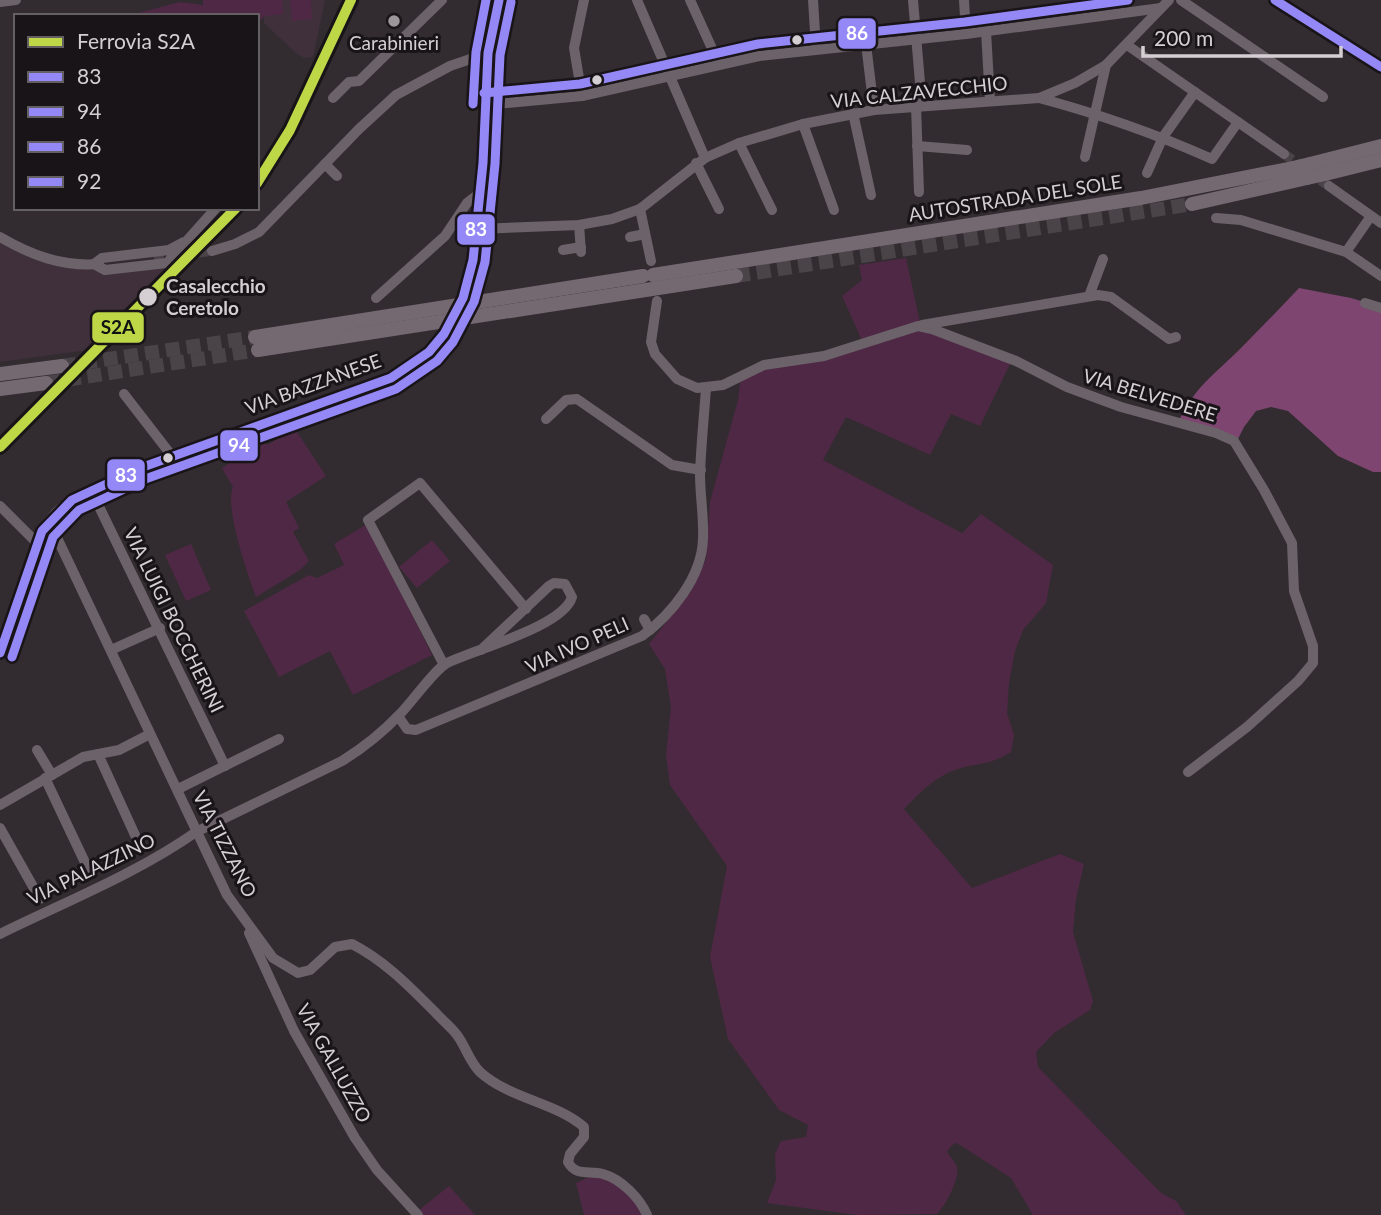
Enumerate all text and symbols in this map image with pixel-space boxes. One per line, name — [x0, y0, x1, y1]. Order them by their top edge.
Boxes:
marker: Carabinieri — [386, 13, 402, 29]
legend — [14, 14, 259, 210]
scale bar — [1143, 14, 1341, 58]
line badge: 86 — [837, 17, 877, 50]
text: 86 — [846, 21, 868, 44]
text: 200 m — [1154, 25, 1213, 50]
text: Ferrovia S2A — [77, 28, 196, 53]
place label: Carabinieri — [349, 31, 439, 54]
unlabelled marker — [790, 33, 804, 47]
text: 83 — [77, 63, 101, 88]
street label: VIA CALZAVECCHIO — [829, 71, 1008, 112]
unlabelled marker — [590, 73, 604, 87]
text: 94 — [77, 98, 101, 123]
text: 86 — [77, 133, 101, 158]
text: 92 — [77, 168, 101, 193]
street label: AUTOSTRADA DEL SOLE — [907, 169, 1123, 226]
line badge: 83 — [456, 213, 496, 246]
text: 83 — [465, 217, 487, 240]
place label: Casalecchio Ceretolo — [166, 274, 266, 319]
marker: Casalecchio Ceretolo — [137, 286, 159, 308]
line badge: S2A — [91, 311, 145, 344]
text: S2A — [101, 315, 136, 338]
street label: VIA BAZZANESE — [242, 348, 384, 419]
street label: VIA BELVEDERE — [1080, 363, 1220, 426]
line badge: 94 — [219, 429, 259, 462]
text: 94 — [228, 433, 250, 456]
unlabelled marker — [161, 451, 175, 465]
line badge: 83 — [106, 458, 146, 492]
text: 83 — [115, 463, 137, 486]
street label: VIA LUIGI BOCCHERINI — [120, 523, 229, 716]
street label: VIA IVO PELI — [522, 612, 632, 678]
street label: VIA TIZZANO — [189, 787, 262, 901]
street label: VIA PALAZZINO — [23, 828, 158, 909]
street label: VIA GALLUZZO — [292, 999, 377, 1126]

